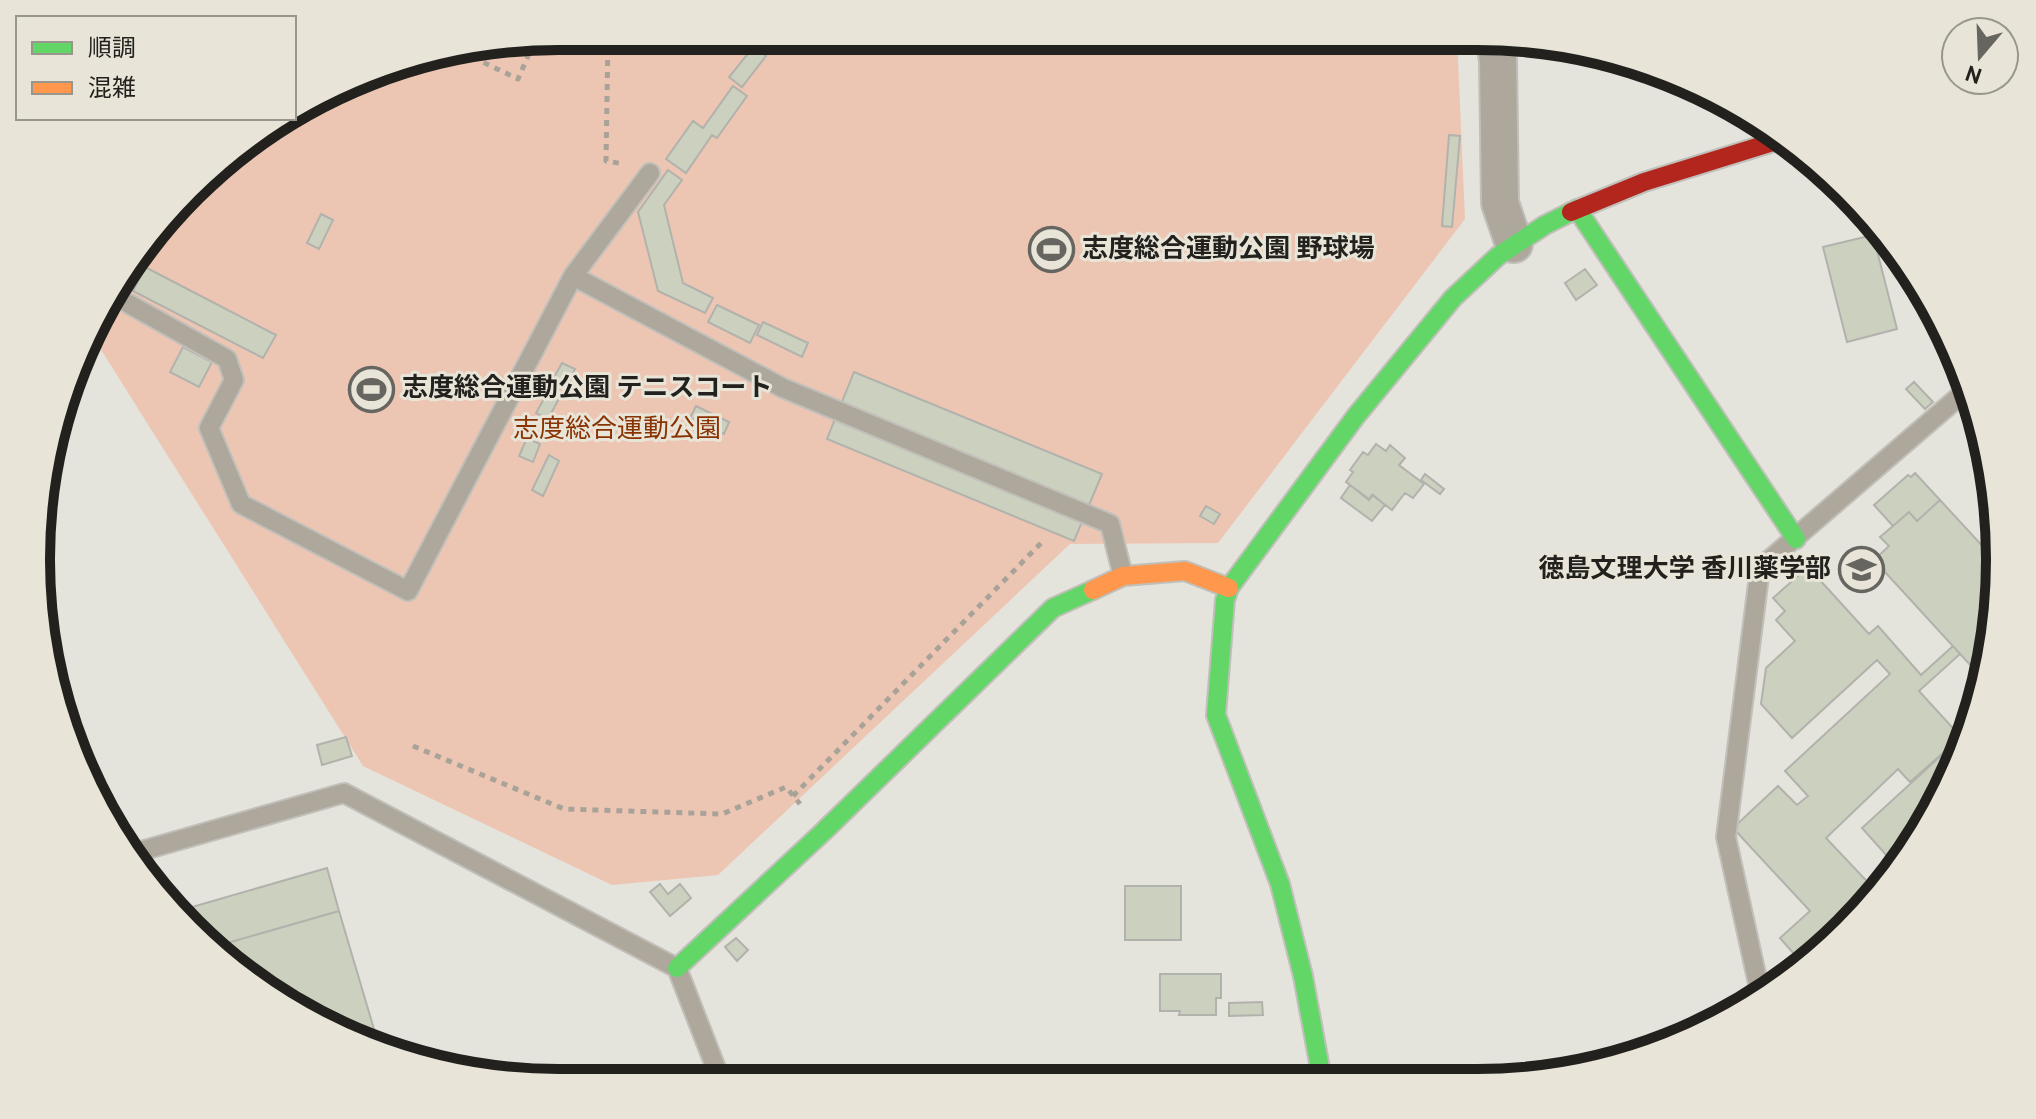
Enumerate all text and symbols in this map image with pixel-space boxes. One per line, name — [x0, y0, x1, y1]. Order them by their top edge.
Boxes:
legend — [16, 16, 296, 120]
north arrow — [1940, 16, 2020, 96]
text: 順調 — [88, 35, 136, 65]
text: N — [1962, 57, 1986, 88]
text: 混雑 — [88, 75, 136, 105]
sports icon: 志度総合運動公園 野球場 — [1027, 226, 1075, 274]
place label: 志度総合運動公園 野球場 — [1082, 234, 1375, 267]
sports icon: 志度総合運動公園 テニスコート — [347, 365, 395, 413]
place label: 志度総合運動公園 テニスコート — [402, 373, 773, 406]
park label: 志度総合運動公園 — [513, 414, 721, 447]
school or university icon: 徳島文理大学 香川薬学部 — [1838, 546, 1886, 594]
place label: 徳島文理大学 香川薬学部 — [1538, 554, 1831, 587]

